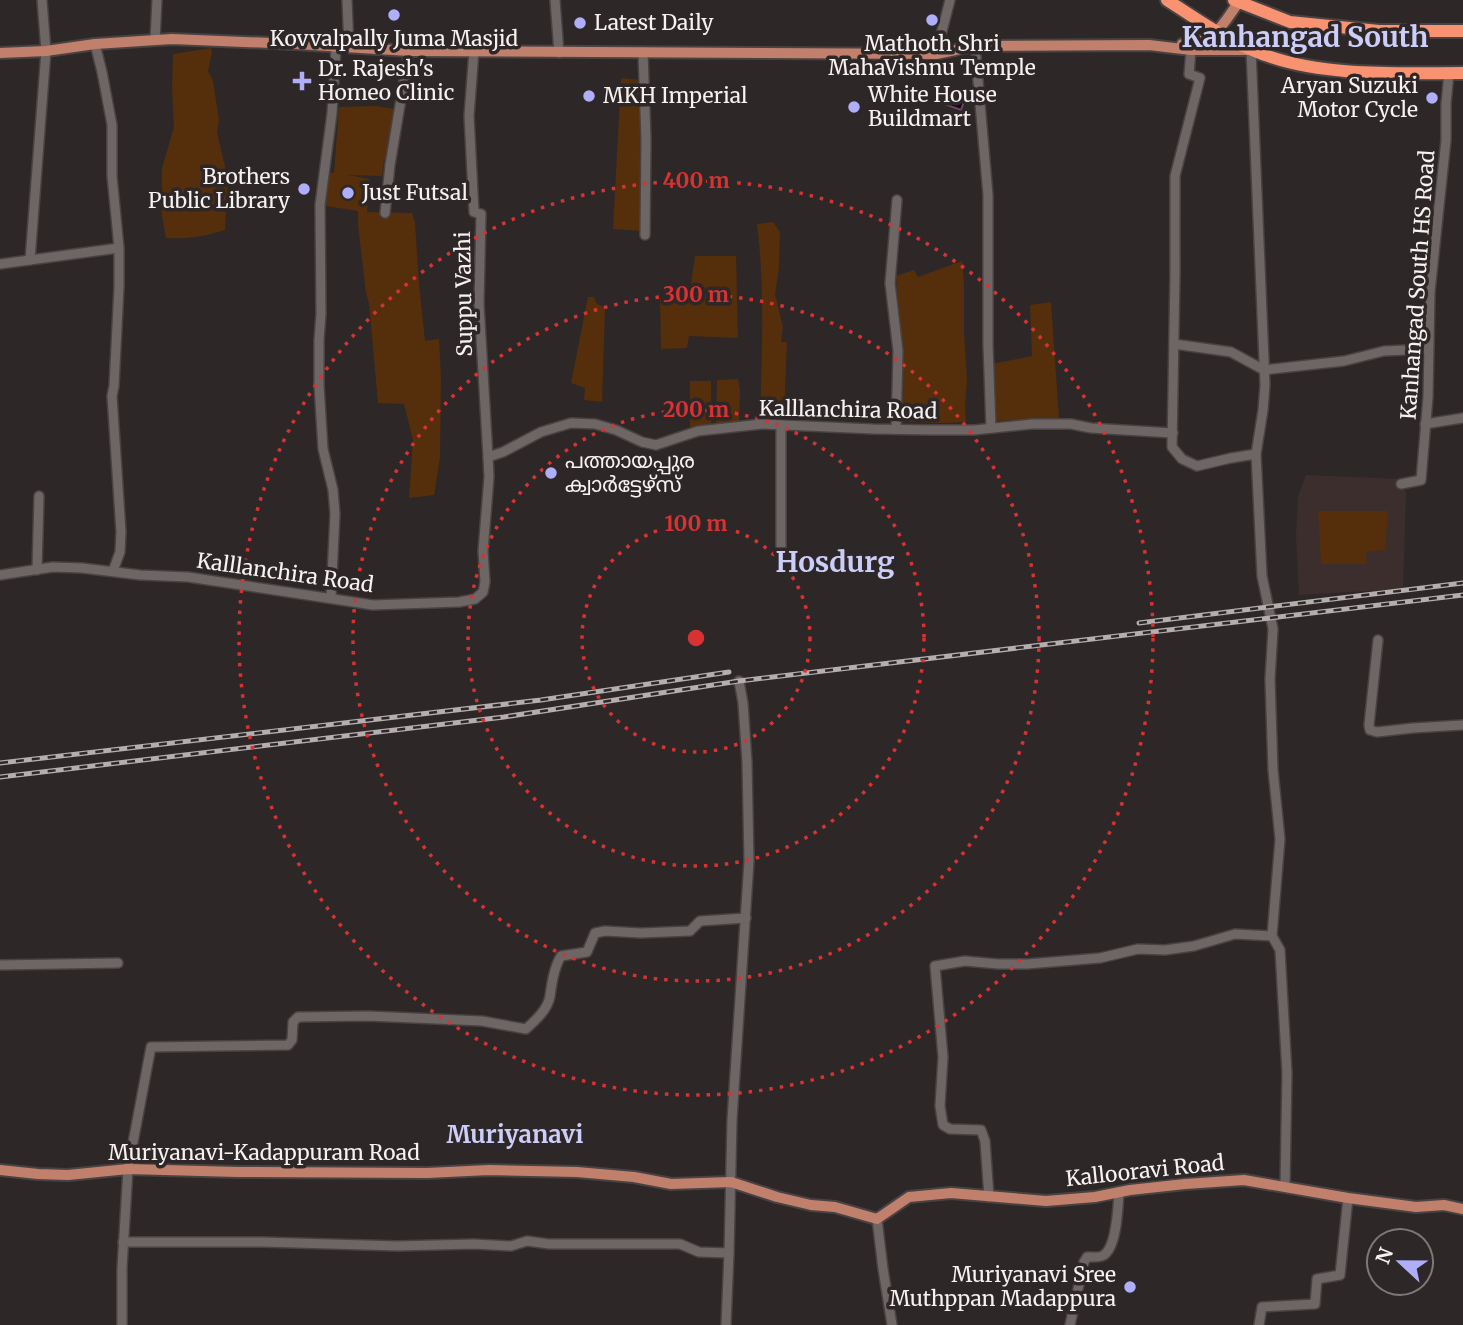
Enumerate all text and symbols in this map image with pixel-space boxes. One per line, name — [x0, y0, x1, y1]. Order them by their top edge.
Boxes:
marker: Kovvalpally Juma Masjid — [386, 7, 402, 23]
place label: Latest Daily — [594, 9, 714, 36]
marker: Mathoth Shri MahaVishnu Temple — [924, 12, 940, 28]
marker: Latest Daily — [572, 15, 588, 31]
district label: Kanhangad South — [1182, 19, 1429, 55]
place label: Kovvalpally Juma Masjid — [270, 25, 518, 52]
place label: Mathoth Shri MahaVishnu Temple — [828, 30, 1036, 81]
place label: Dr. Rajesh's Homeo Clinic — [318, 55, 454, 106]
marker: Dr. Rajesh's Homeo Clinic — [292, 71, 312, 91]
place label: Aryan Suzuki Motor Cycle — [1280, 72, 1418, 123]
place label: White House Buildmart — [867, 81, 997, 132]
place label: MKH Imperial — [603, 82, 748, 109]
marker: MKH Imperial — [581, 88, 597, 104]
marker: Aryan Suzuki Motor Cycle — [1424, 90, 1440, 106]
marker: White House Buildmart — [846, 99, 862, 115]
street label: Kanhangad South HS Road — [1395, 149, 1440, 421]
place label: Brothers Public Library — [148, 163, 291, 214]
text: 400 m — [662, 167, 730, 194]
place label: Just Futsal — [361, 179, 468, 206]
marker: Brothers Public Library — [296, 181, 312, 197]
marker: Just Futsal — [340, 185, 356, 201]
street label: Suppu Vazhi — [449, 231, 478, 357]
text: 300 m — [663, 281, 729, 308]
street label: Kalllanchira Road — [759, 394, 938, 425]
text: 200 m — [663, 396, 729, 423]
place label: പത്തായപ്പുര ക്വാർട്ടേഴ്സ് — [565, 447, 695, 498]
marker: പത്തായപ്പുര ക്വാർട്ടേഴ്സ് — [543, 465, 559, 481]
text: 100 m — [665, 510, 727, 537]
district label: Hosdurg — [776, 544, 895, 580]
street label: Kalllanchira Road — [195, 547, 376, 598]
centre of rings — [684, 626, 708, 650]
district label: Muriyanavi — [446, 1119, 584, 1150]
street label: Muriyanavi-Kadappuram Road — [108, 1139, 420, 1166]
street label: Kallooravi Road — [1064, 1149, 1226, 1192]
north arrow — [1365, 1227, 1435, 1297]
text: N — [1370, 1244, 1398, 1267]
place label: Muriyanavi Sree Muthppan Madappura — [889, 1261, 1116, 1312]
marker: Muriyanavi Sree Muthppan Madappura — [1122, 1279, 1138, 1295]

